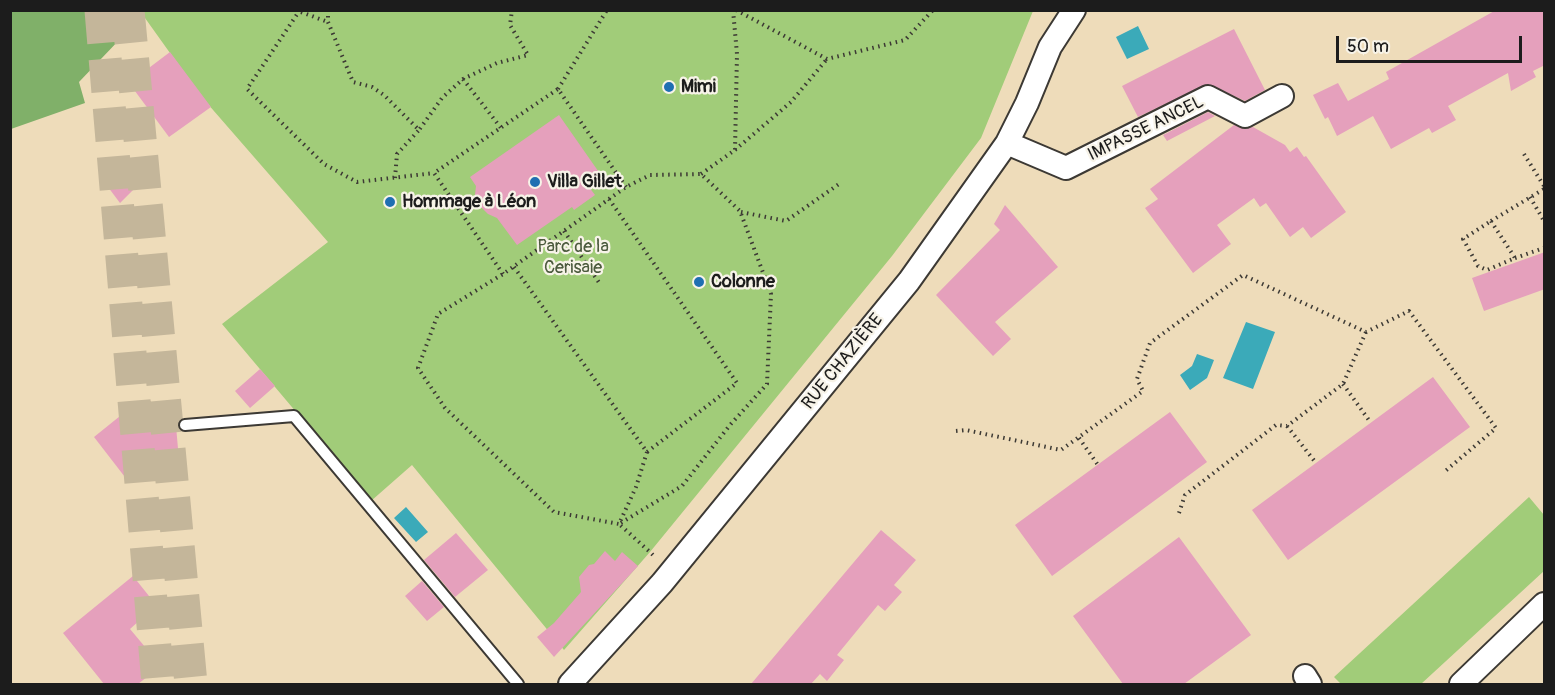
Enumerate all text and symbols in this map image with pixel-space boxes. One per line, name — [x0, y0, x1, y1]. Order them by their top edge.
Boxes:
scale bar — [1339, 24, 1525, 62]
text: 50 m — [1347, 35, 1389, 58]
place label: Mimi — [681, 76, 716, 98]
marker: Mimi — [662, 80, 676, 94]
street label: IMPASSE ANCEL — [1084, 92, 1208, 166]
place label: Villa Gillet — [547, 171, 622, 193]
marker: Villa Gillet — [528, 175, 542, 189]
place label: Hommage à Léon — [402, 191, 536, 213]
marker: Hommage à Léon — [383, 195, 397, 209]
park label: Parc de la Cerisaie — [537, 236, 609, 278]
place label: Colonne — [711, 271, 775, 293]
marker: Colonne — [692, 275, 706, 289]
street label: RUE CHAZIÈRE — [798, 310, 888, 414]

